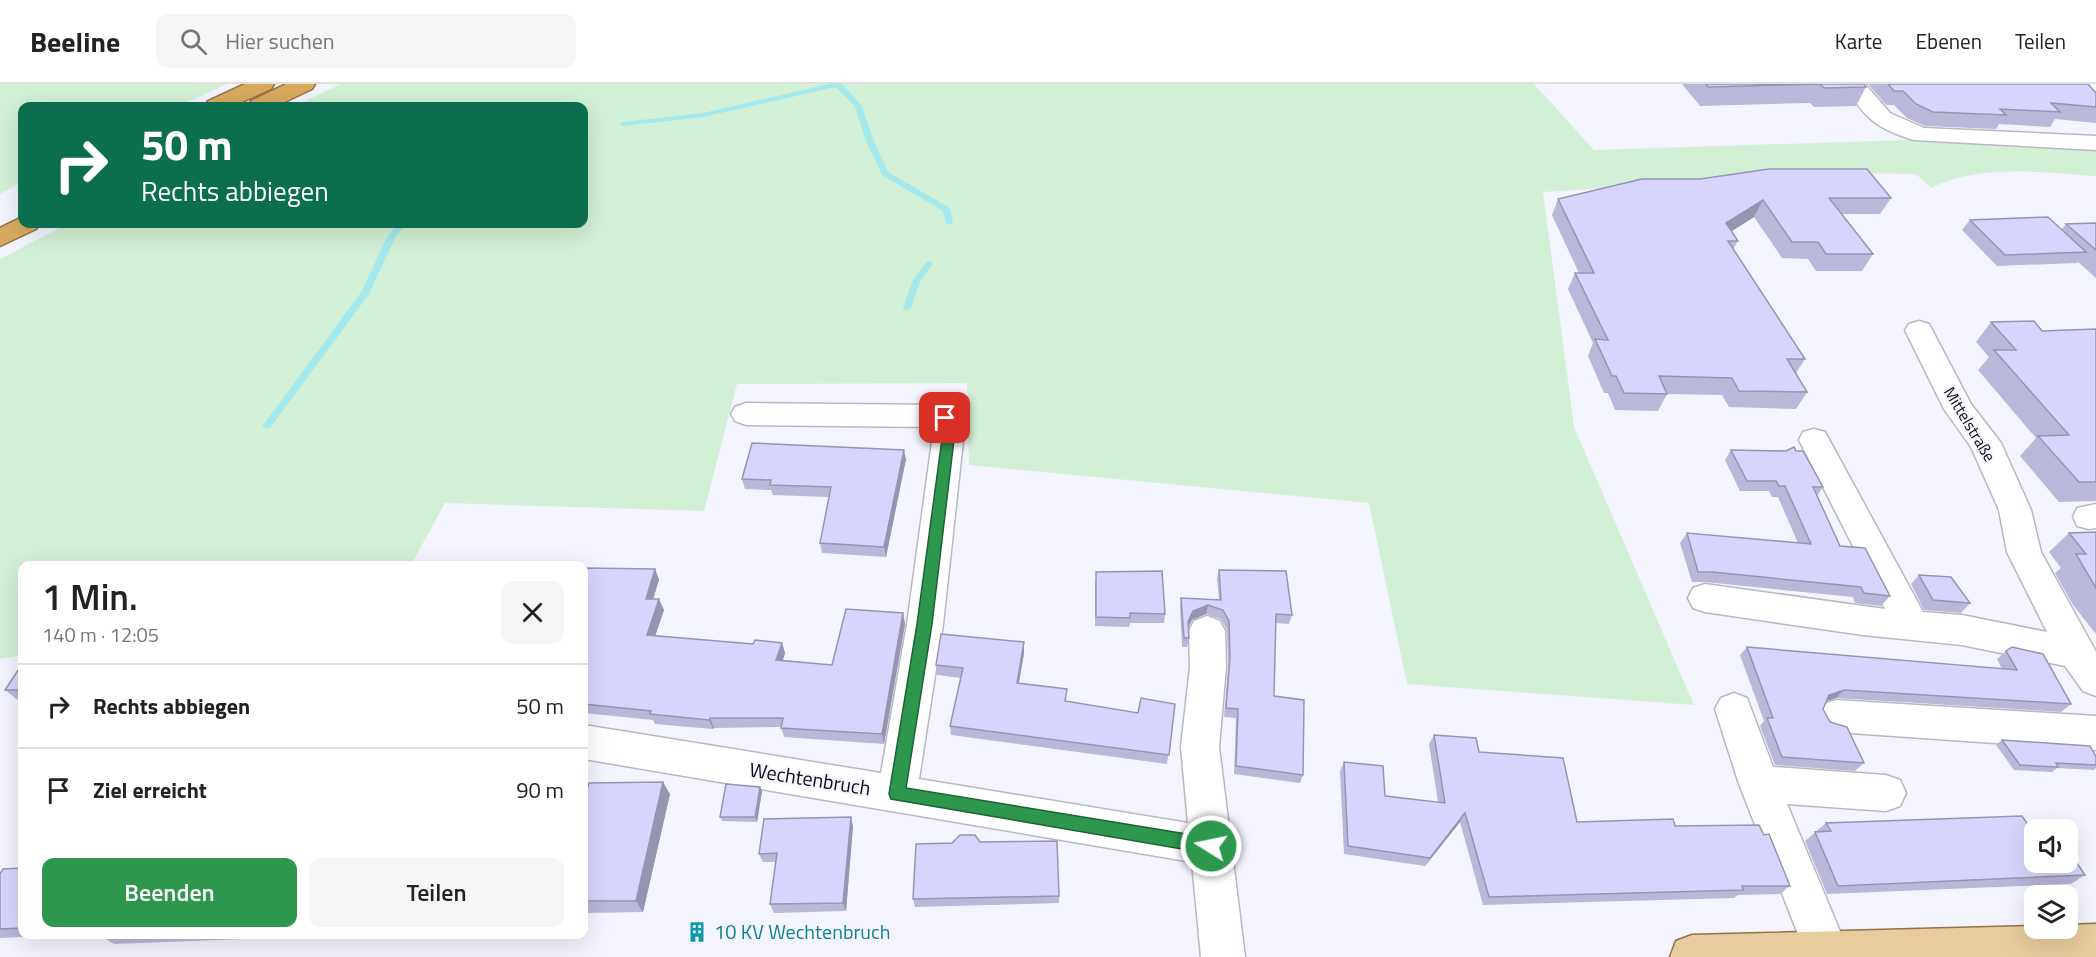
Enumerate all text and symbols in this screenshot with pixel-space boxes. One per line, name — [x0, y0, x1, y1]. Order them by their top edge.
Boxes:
search box — [156, 14, 576, 68]
text: Beeline — [30, 20, 120, 63]
text: Hier suchen — [225, 24, 335, 58]
icon: search — [177, 25, 210, 58]
text: Karte — [1835, 25, 1882, 57]
text: Ebenen — [1915, 25, 1982, 57]
text: Teilen — [2015, 25, 2066, 57]
text: 50 m — [141, 112, 233, 176]
icon: right — [42, 126, 120, 204]
text: Rechts abbiegen — [141, 170, 329, 211]
street label: Mittelstraße — [1938, 382, 2002, 466]
pin — [919, 392, 970, 443]
icon: arrive — [928, 401, 961, 434]
text: 1 Min. — [42, 569, 138, 624]
button: close — [501, 581, 564, 644]
text: 140 m · 12:05 — [42, 619, 159, 650]
text: Rechts abbiegen — [93, 689, 250, 723]
text: 50 m — [516, 689, 564, 723]
icon: right — [42, 690, 75, 723]
street label: Wechtenbruch — [747, 754, 873, 803]
text: Ziel erreicht — [93, 773, 207, 807]
text: 90 m — [516, 773, 564, 807]
icon: arrive — [42, 774, 75, 807]
position arrow — [1179, 814, 1243, 878]
map controls — [2024, 819, 2078, 939]
button: sound — [2024, 819, 2078, 873]
button: Beenden — [42, 858, 297, 927]
button: Teilen — [309, 858, 564, 927]
button: layers — [2024, 885, 2078, 939]
place label: 10 KV Wechtenbruch — [714, 916, 890, 947]
building icon: 10 KV Wechtenbruch — [685, 920, 709, 944]

